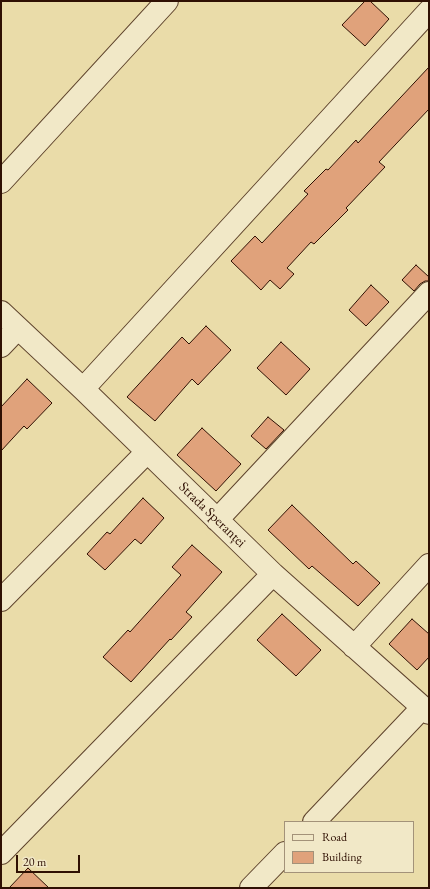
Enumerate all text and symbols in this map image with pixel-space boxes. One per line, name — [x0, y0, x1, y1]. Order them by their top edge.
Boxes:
street label: Strada Speranței — [175, 479, 249, 551]
legend — [284, 821, 414, 873]
text: Road — [322, 829, 347, 845]
scale bar — [18, 847, 82, 873]
text: Building — [322, 849, 362, 865]
text: 20 m — [23, 854, 46, 870]

